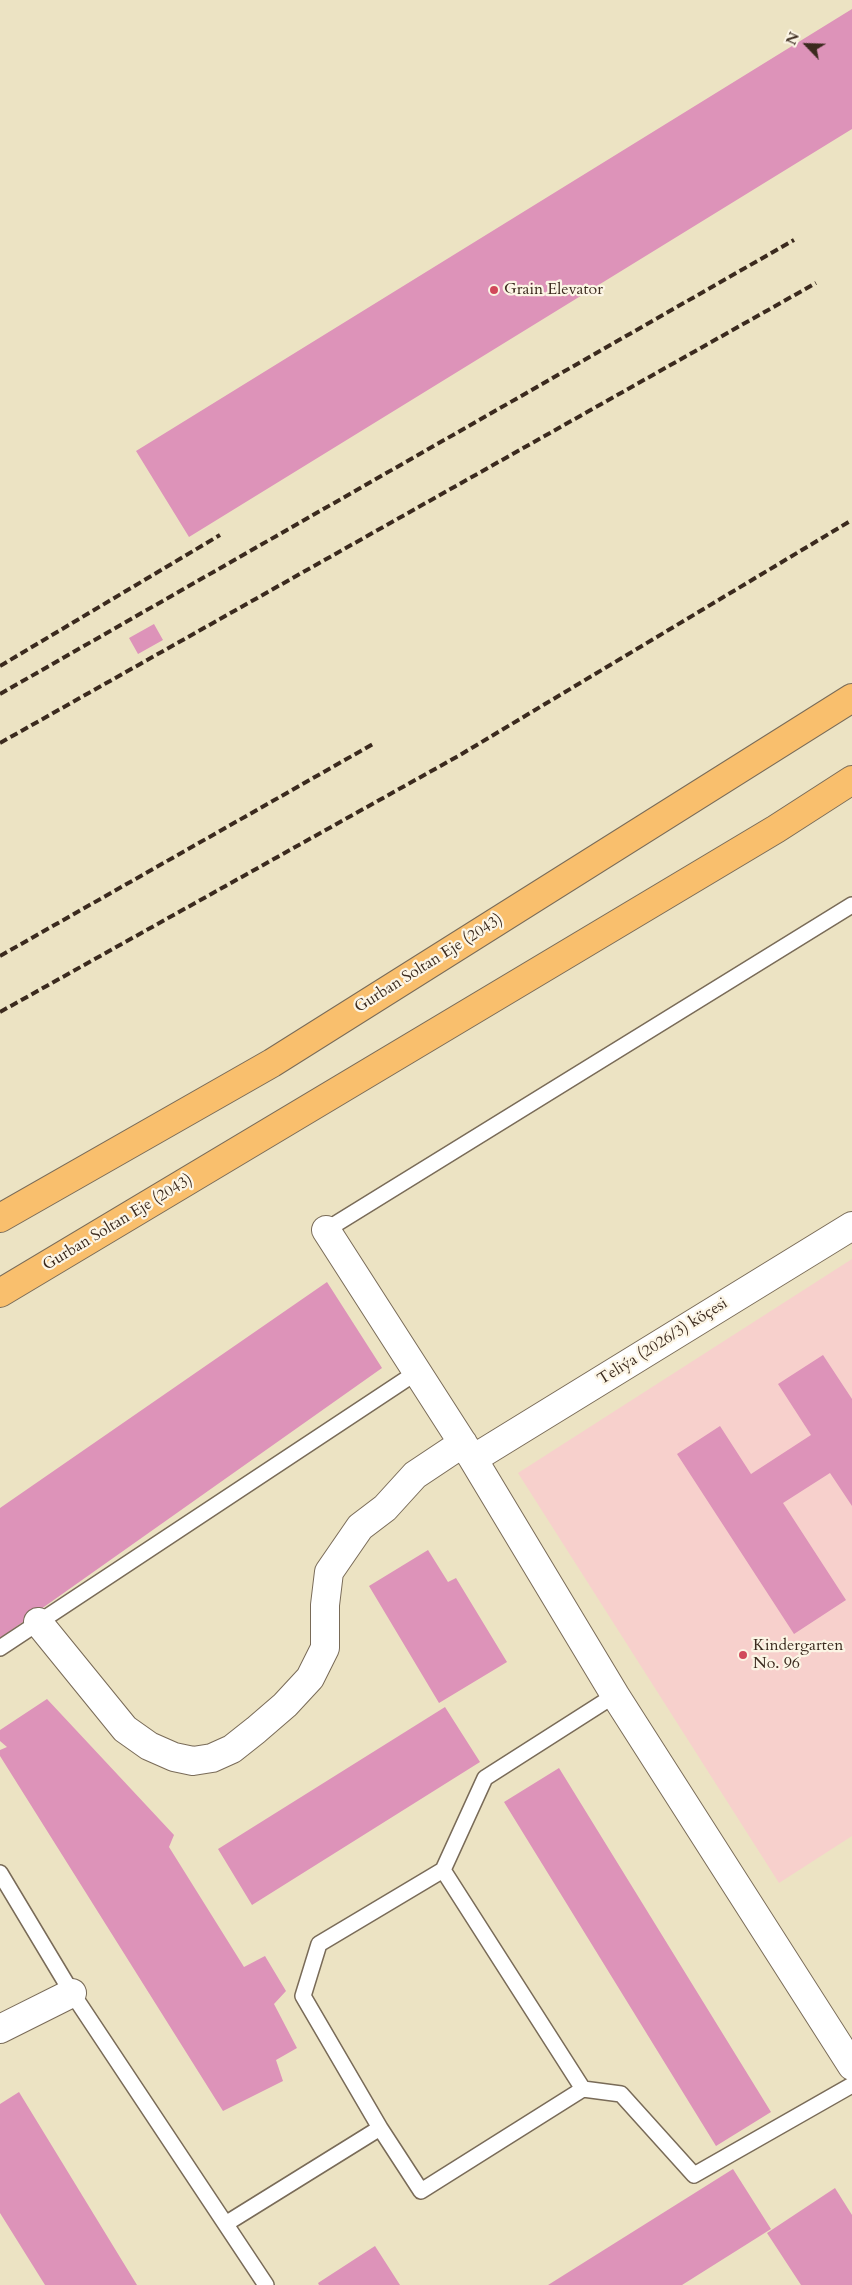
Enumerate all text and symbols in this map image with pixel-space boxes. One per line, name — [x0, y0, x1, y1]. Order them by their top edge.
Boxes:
north arrow — [782, 20, 832, 70]
text: N — [782, 29, 804, 48]
place label: Grain Elevator — [504, 280, 603, 300]
marker: Grain Elevator — [488, 284, 500, 296]
street label: Gurban Soltan Eje (2043) — [351, 911, 507, 1017]
street label: Gurban Soltan Eje (2043) — [40, 1171, 196, 1275]
street label: Teliýa (2026/3) köçesi — [594, 1294, 732, 1390]
place label: Kindergarten No. 96 — [753, 1636, 843, 1674]
marker: Kindergarten No. 96 — [737, 1649, 749, 1661]

